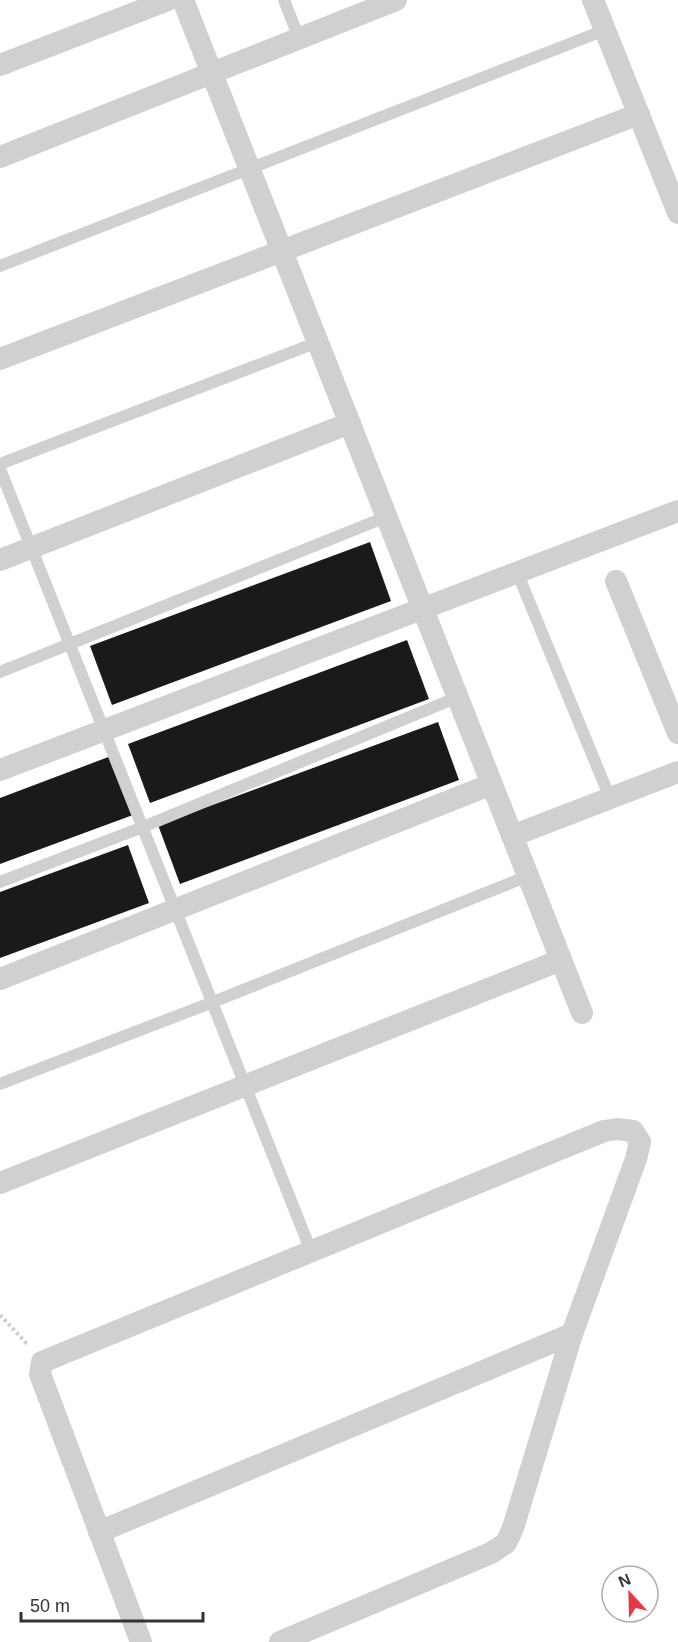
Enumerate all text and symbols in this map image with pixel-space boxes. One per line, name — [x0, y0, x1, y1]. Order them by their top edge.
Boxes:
north arrow — [600, 1564, 660, 1624]
text: N — [616, 1571, 633, 1591]
scale bar — [21, 1585, 202, 1623]
text: 50 m — [30, 1596, 70, 1616]

